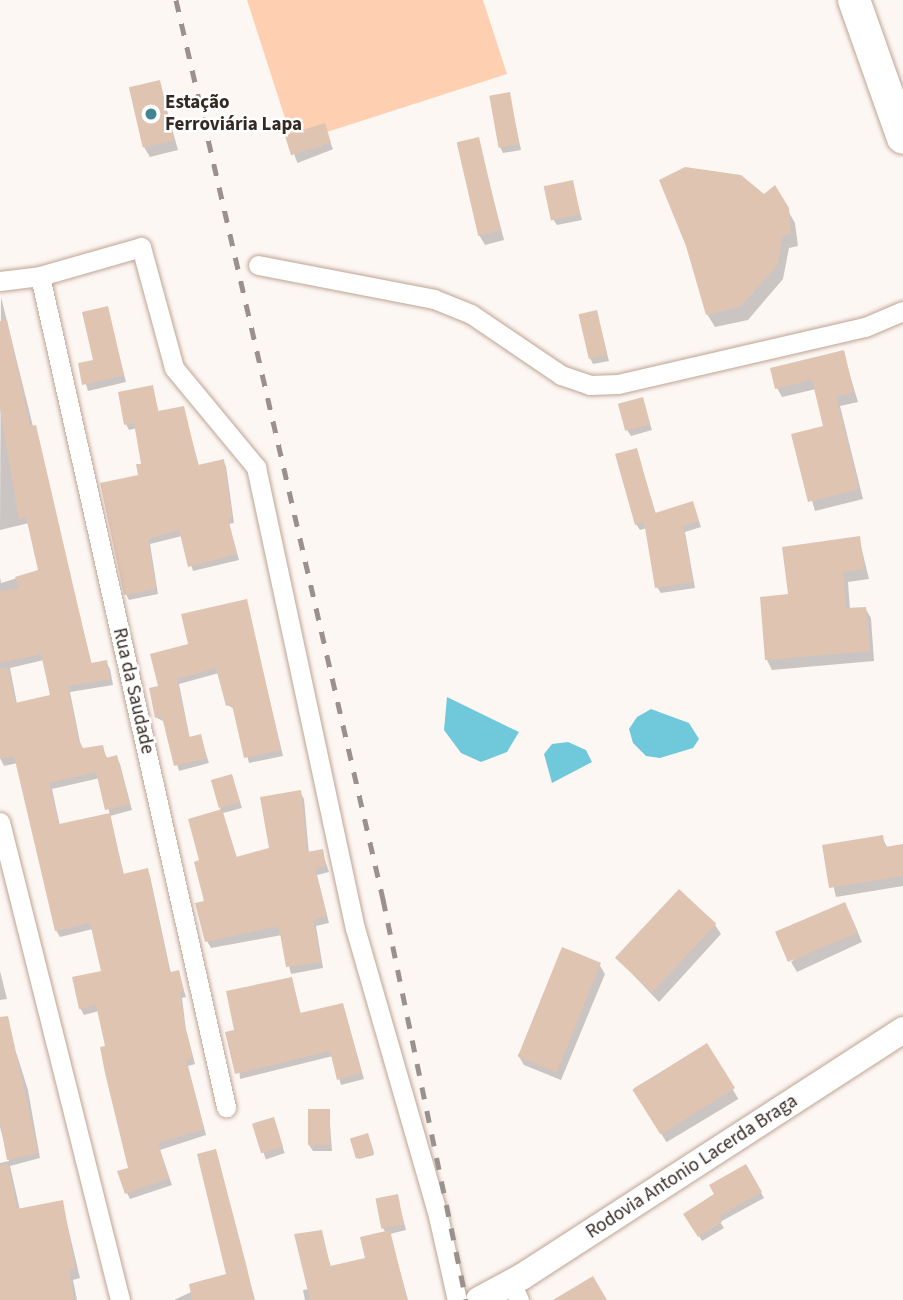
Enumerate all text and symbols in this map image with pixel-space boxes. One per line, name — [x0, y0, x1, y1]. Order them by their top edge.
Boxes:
place label: Estação Ferroviária Lapa — [165, 92, 302, 136]
marker: Estação Ferroviária Lapa — [143, 106, 159, 122]
street label: Rua da Saudade — [107, 626, 159, 756]
street label: Rodovia Antonio Lacerda Braga — [582, 1090, 802, 1244]

